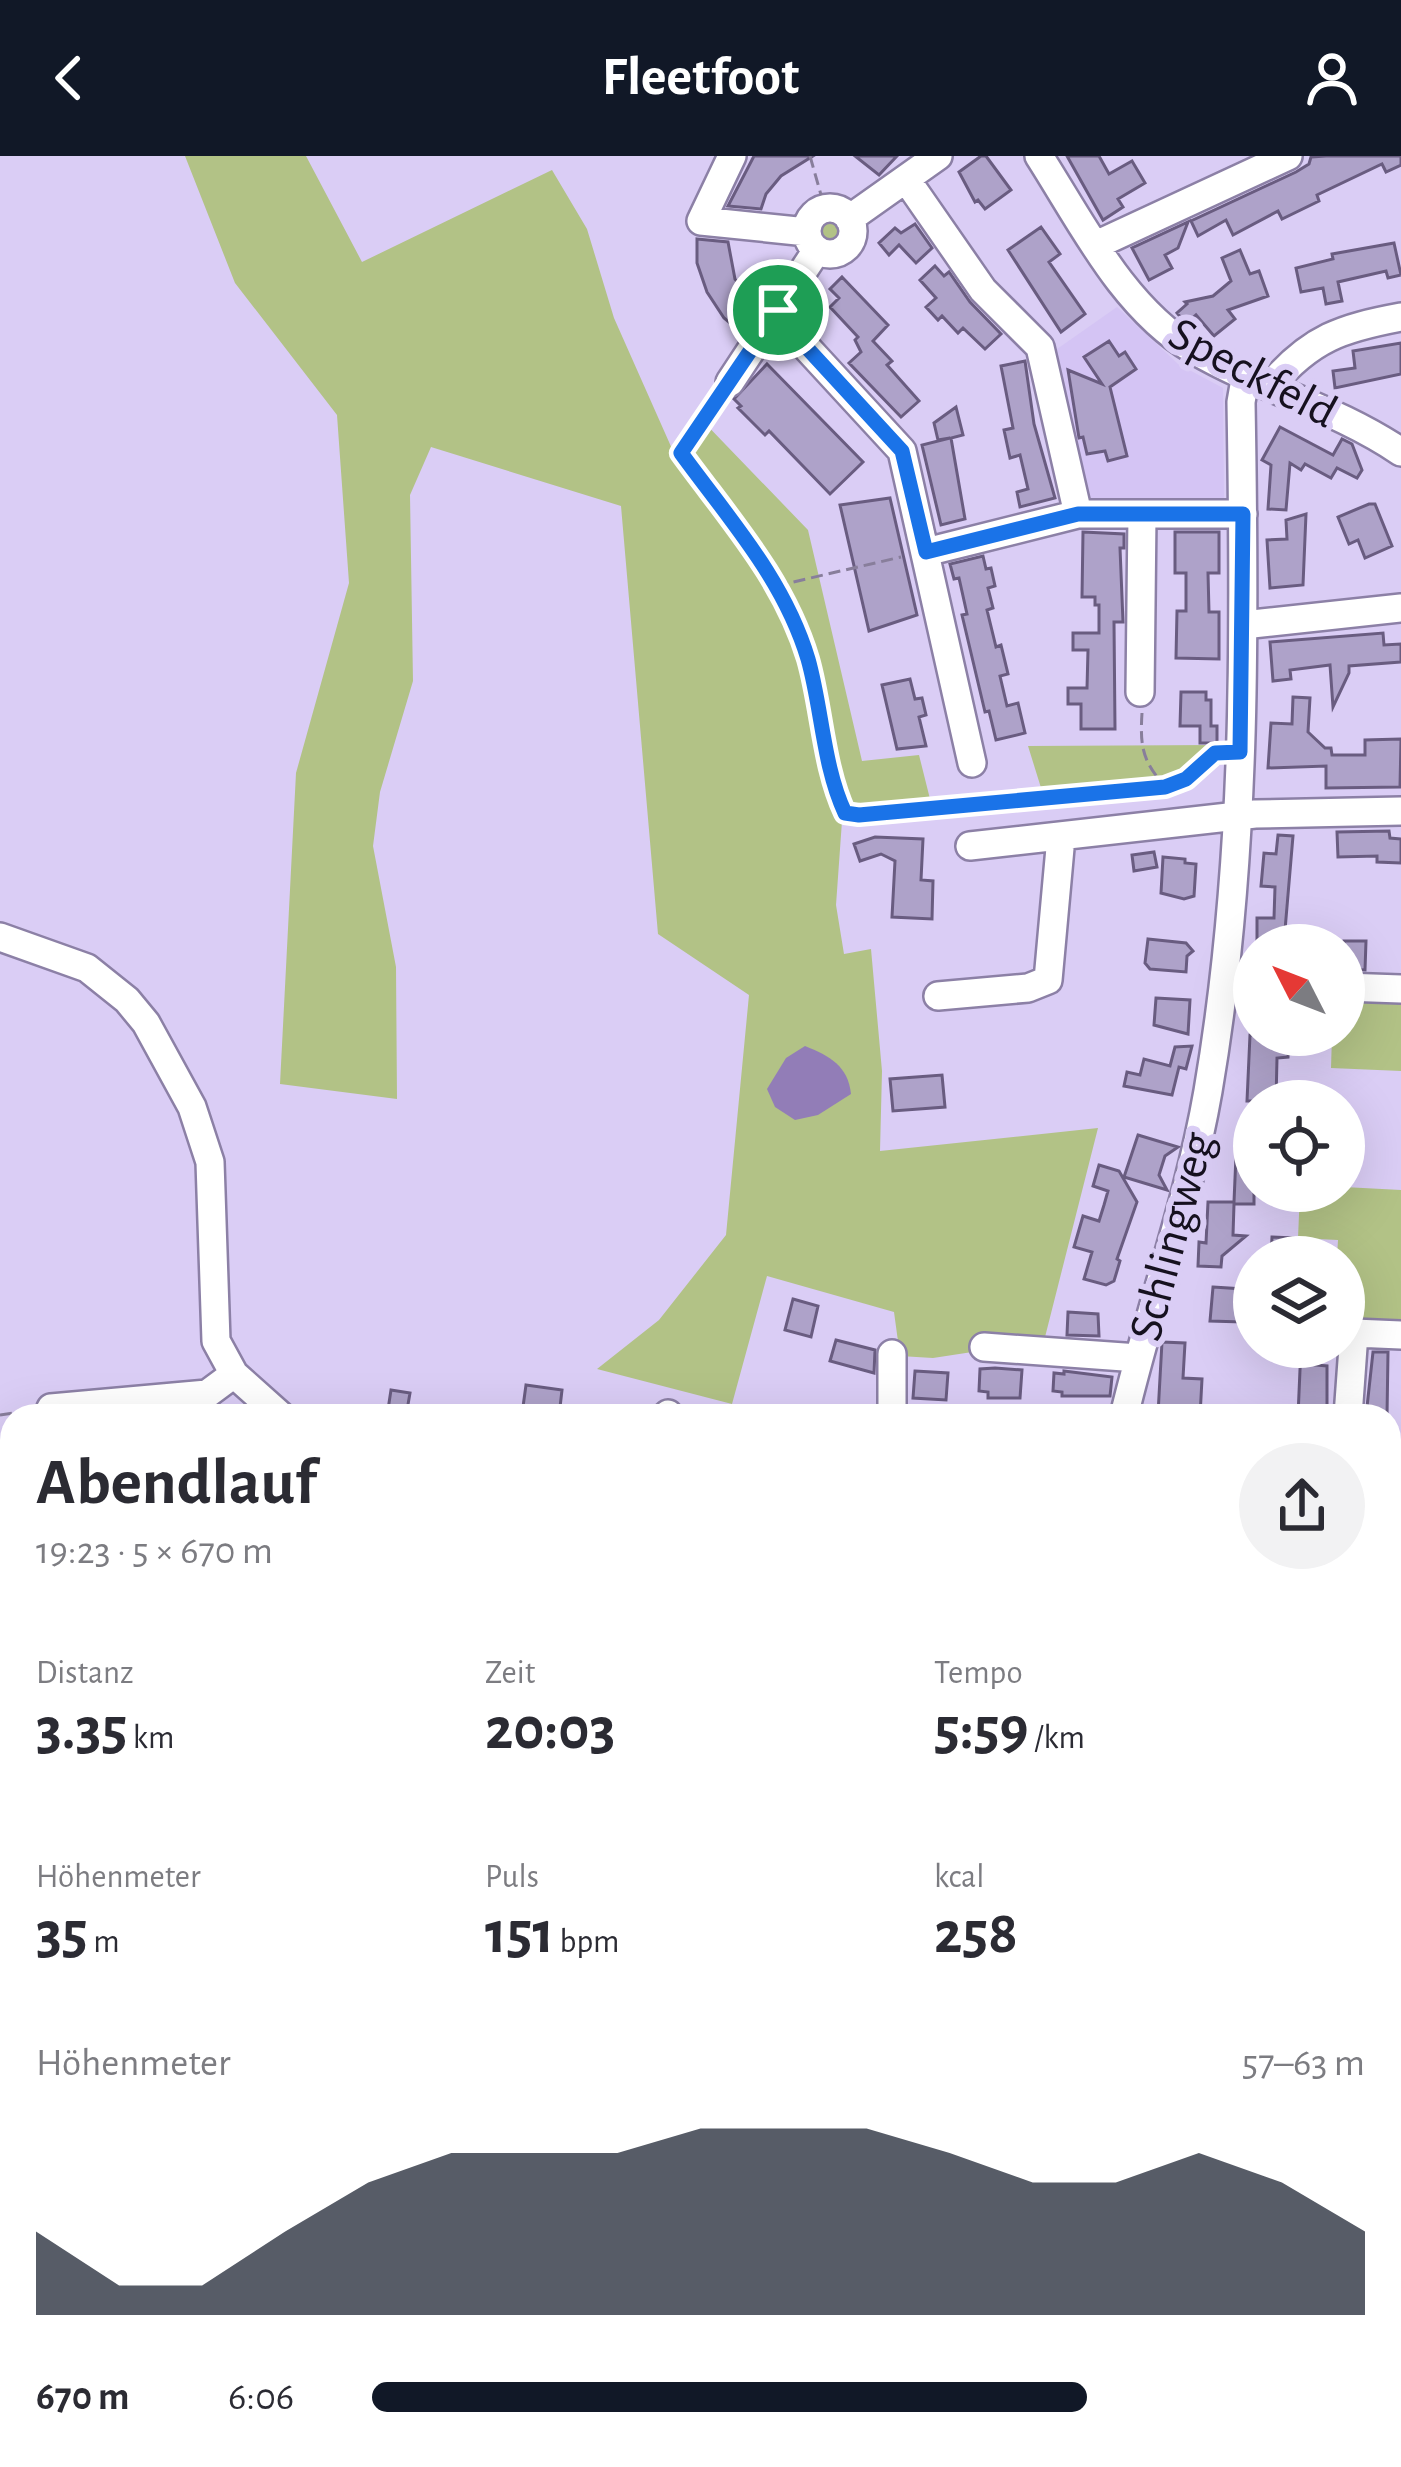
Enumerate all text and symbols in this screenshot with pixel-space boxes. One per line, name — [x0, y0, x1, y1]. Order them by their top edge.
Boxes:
icon: back — [36, 45, 102, 111]
icon: person — [1299, 45, 1365, 111]
text: Fleetfoot — [602, 51, 799, 105]
pin — [727, 259, 829, 361]
icon: arrive — [745, 277, 811, 343]
street label: Speckfeld — [1161, 310, 1344, 438]
north arrow — [1233, 924, 1365, 1056]
map controls — [1233, 924, 1365, 1368]
button: locate — [1233, 1080, 1365, 1212]
street label: Schlingweg — [1122, 1127, 1224, 1346]
button: layers — [1233, 1236, 1365, 1368]
button: share — [1239, 1443, 1365, 1569]
text: Abendlauf — [36, 1450, 316, 1516]
text: 19:23 · 5 × 670 m — [36, 1532, 273, 1571]
text: Distanz — [36, 1657, 134, 1690]
text: Zeit — [485, 1657, 535, 1690]
text: Tempo — [934, 1657, 1023, 1690]
text: 3.35 — [36, 1700, 127, 1760]
text: 20:03 — [485, 1700, 615, 1760]
text: 5:59 — [934, 1700, 1029, 1760]
text: km — [127, 1722, 174, 1755]
text: /km — [1029, 1722, 1085, 1755]
text: Höhenmeter — [36, 1861, 201, 1894]
text: Puls — [485, 1861, 539, 1894]
text: kcal — [934, 1861, 984, 1894]
text: 35 — [36, 1904, 88, 1964]
text: 151 — [485, 1904, 554, 1964]
text: 258 — [934, 1904, 1018, 1964]
text: m — [88, 1926, 120, 1959]
text: bpm — [554, 1926, 619, 1959]
text: Höhenmeter — [36, 2044, 231, 2083]
text: 57–63 m — [1242, 2044, 1365, 2083]
text: 670 m — [36, 2378, 129, 2417]
text: 6:06 — [228, 2378, 294, 2417]

